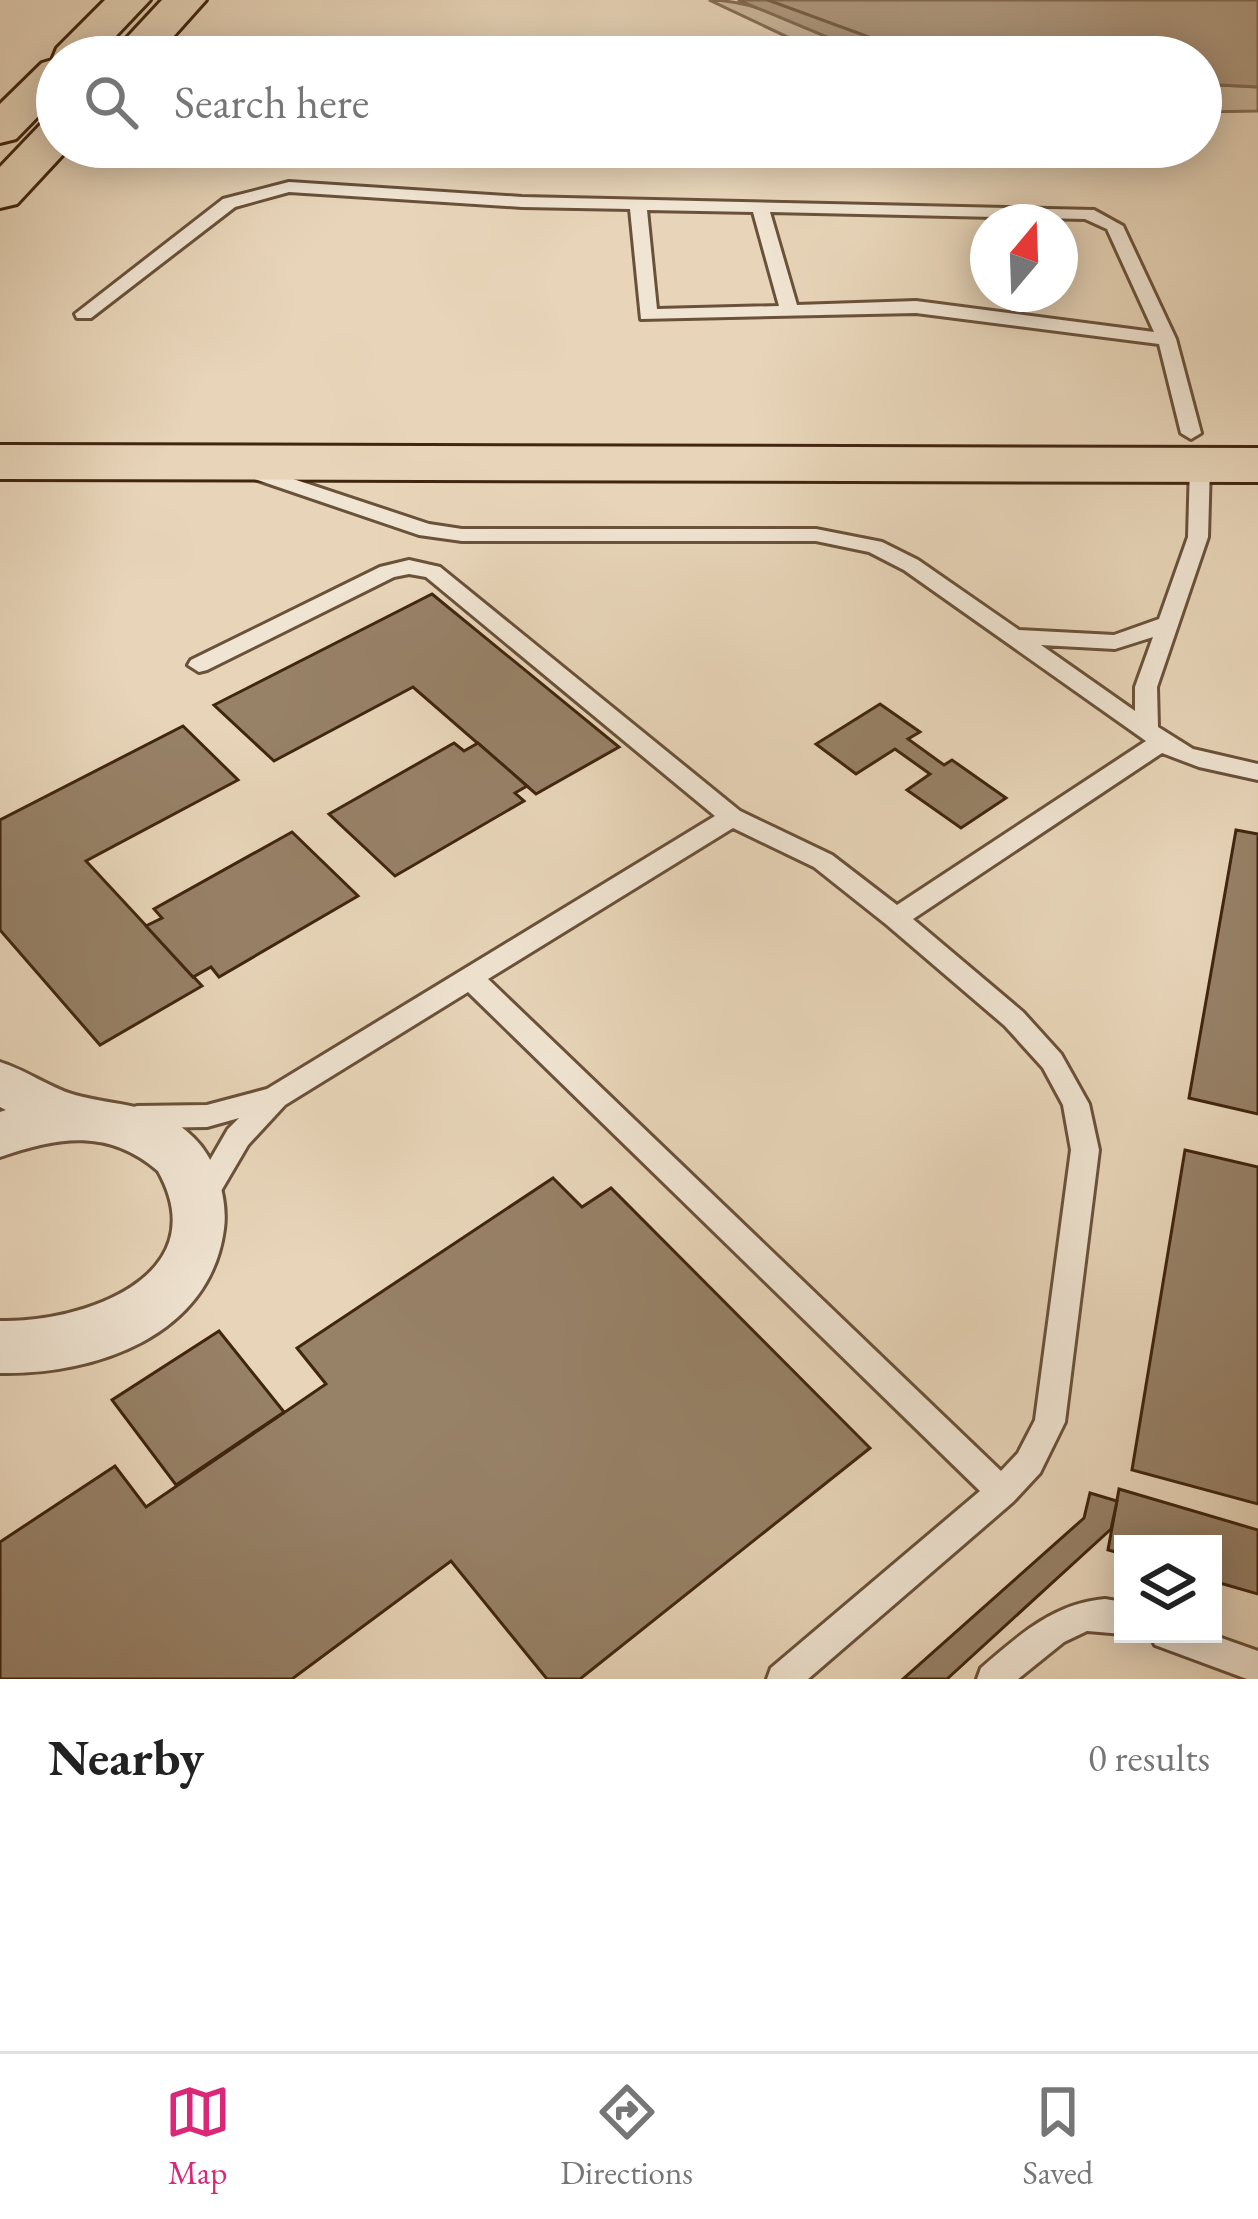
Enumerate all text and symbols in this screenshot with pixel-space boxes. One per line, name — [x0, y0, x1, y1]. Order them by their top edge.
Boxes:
search box — [36, 36, 1222, 168]
icon: search — [78, 69, 144, 135]
text: Search here — [174, 73, 369, 131]
north arrow — [970, 204, 1078, 312]
map controls — [1114, 1535, 1222, 1643]
button: layers — [1114, 1535, 1222, 1643]
text: Nearby — [48, 1724, 204, 1790]
text: 0 results — [1088, 1732, 1210, 1783]
tab: Map — [165, 2079, 231, 2194]
tab: Directions — [560, 2079, 693, 2194]
tab: Saved — [1023, 2079, 1093, 2194]

